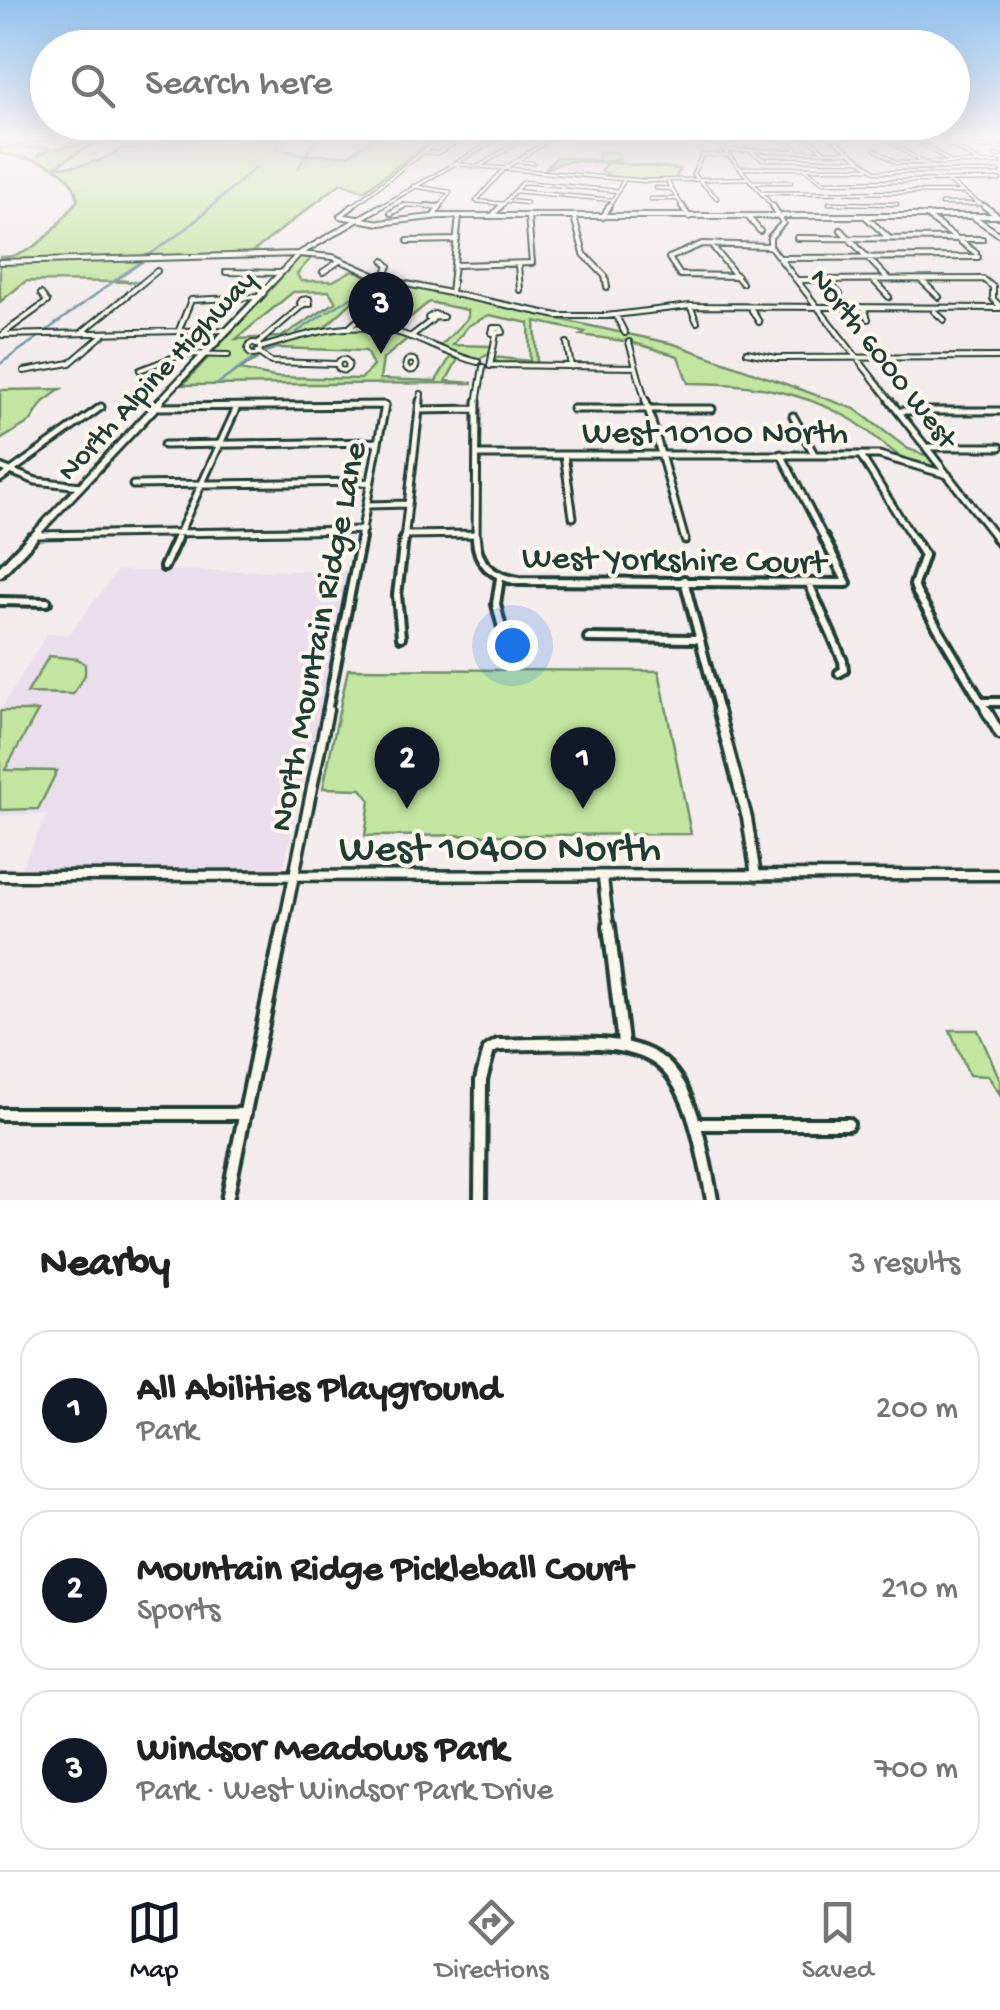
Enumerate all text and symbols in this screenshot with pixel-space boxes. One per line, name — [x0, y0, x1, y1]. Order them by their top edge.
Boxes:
search box — [30, 30, 970, 140]
icon: search — [65, 58, 120, 113]
text: Search here — [145, 63, 332, 107]
street label: North 6000 West — [800, 263, 964, 459]
street label: North Alpine Highway — [52, 264, 265, 490]
pin: 3 — [348, 272, 414, 354]
street label: West 10100 North — [582, 415, 848, 456]
street label: North Mountain Ridge Lane — [262, 438, 378, 835]
street label: West Yorkshire Court — [522, 539, 829, 586]
your location — [487, 620, 538, 671]
pin: 2 — [374, 726, 440, 809]
pin: 1 — [550, 726, 616, 809]
street label: West 10400 North — [339, 827, 661, 876]
text: Nearby — [40, 1241, 170, 1290]
text: 3 results — [849, 1246, 960, 1284]
text: All Abilities Playground — [137, 1369, 501, 1413]
text: 1 — [68, 1391, 81, 1429]
text: 200 m — [876, 1391, 958, 1429]
text: Park — [137, 1413, 198, 1451]
text: Mountain Ridge Pickleball Court — [137, 1549, 633, 1593]
text: 2 — [67, 1571, 82, 1609]
text: 210 m — [881, 1571, 958, 1609]
text: Sports — [137, 1593, 220, 1631]
text: Windsor Meadows Park — [137, 1729, 508, 1773]
text: 3 — [66, 1751, 83, 1789]
text: 700 m — [875, 1751, 958, 1789]
text: Park · West Windsor Park Drive — [137, 1773, 553, 1811]
tab: Map — [127, 1895, 182, 1988]
tab: Directions — [435, 1895, 549, 1988]
tab: Saved — [802, 1895, 873, 1988]

